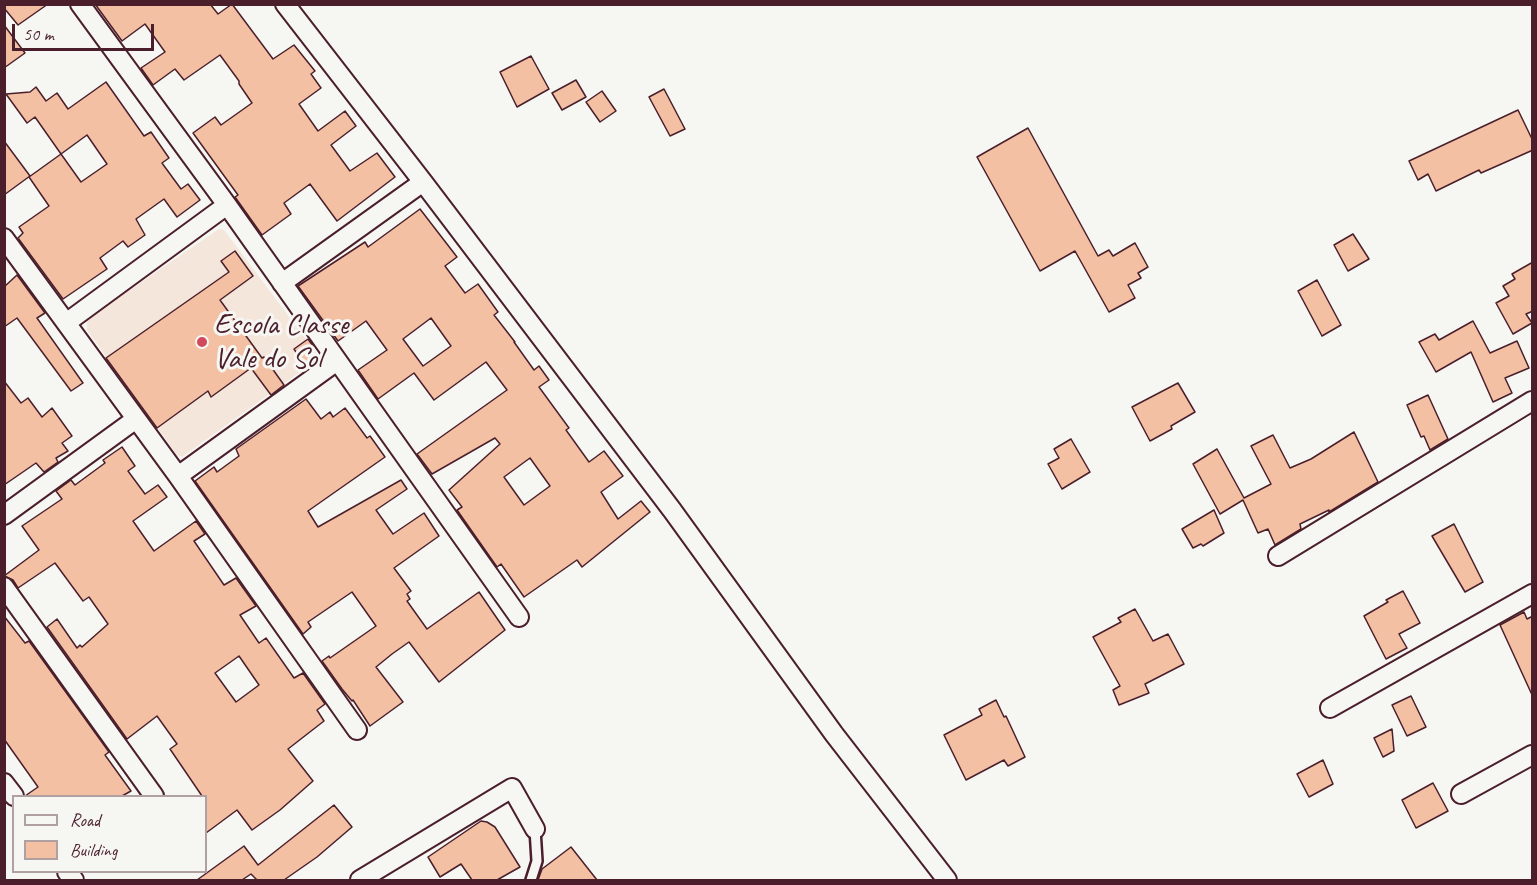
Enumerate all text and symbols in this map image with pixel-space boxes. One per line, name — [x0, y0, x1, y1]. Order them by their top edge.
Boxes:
scale bar — [15, 12, 158, 50]
text: 50 m — [23, 23, 54, 45]
place label: Escola Classe Vale do Sol — [214, 307, 348, 378]
marker: Escola Classe Vale do Sol — [195, 335, 209, 349]
legend — [12, 795, 207, 873]
text: Road — [70, 809, 100, 831]
text: Building — [70, 839, 117, 861]

